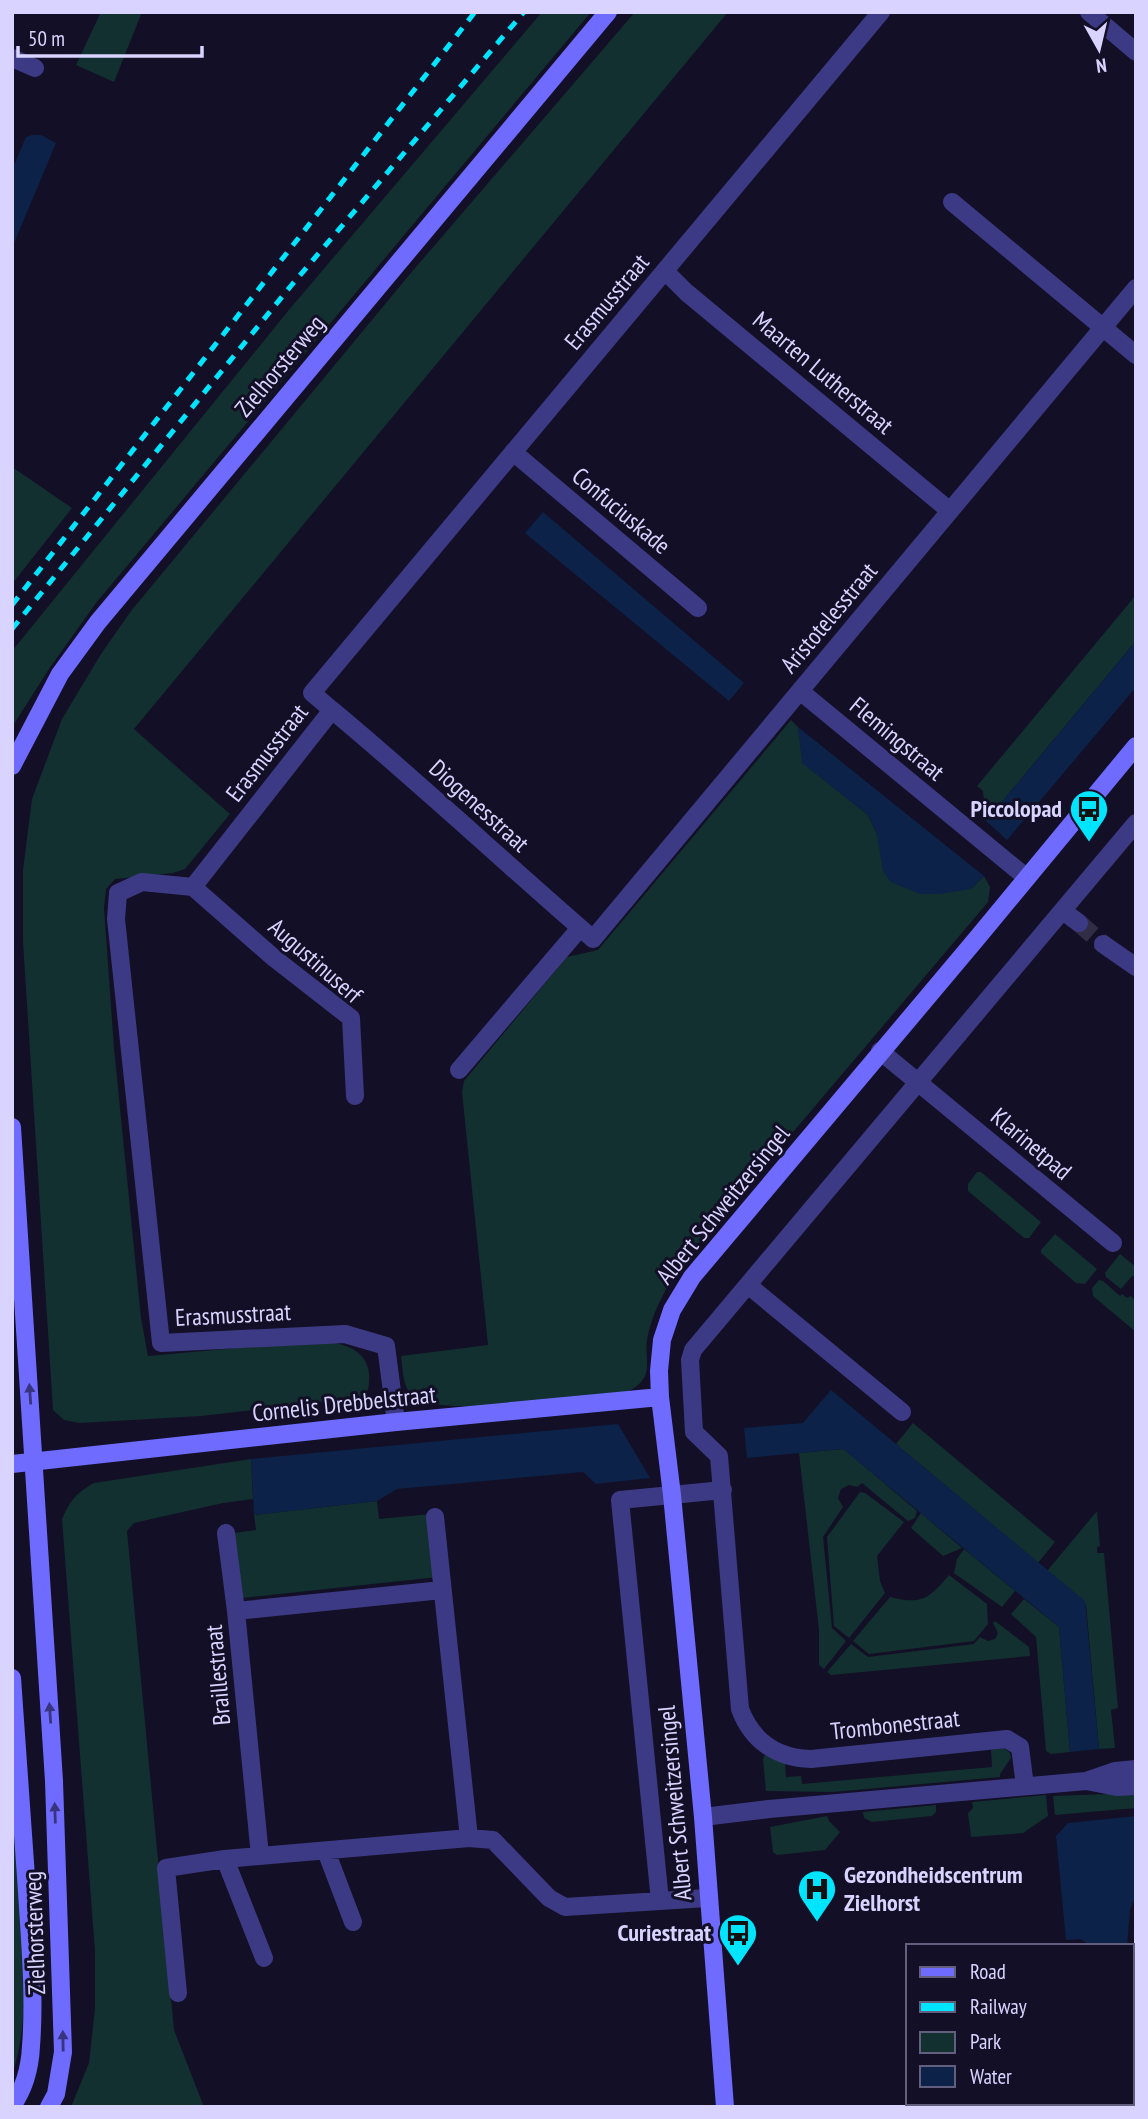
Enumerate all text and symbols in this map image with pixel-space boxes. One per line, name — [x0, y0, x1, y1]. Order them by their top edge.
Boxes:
scale bar — [18, 14, 201, 58]
north arrow — [1064, 14, 1134, 84]
text: 50 m — [28, 25, 65, 52]
text: N — [1095, 53, 1108, 78]
street label: Erasmusstraat — [558, 247, 656, 356]
street label: Maarten Lutherstraat — [747, 305, 900, 441]
street label: Zielhorsterweg — [228, 308, 331, 423]
street label: Confuciuskade — [566, 460, 677, 561]
street label: Aristotelesstraat — [773, 556, 884, 679]
street label: Flemingstraat — [844, 690, 951, 787]
street label: Erasmusstraat — [219, 697, 315, 808]
street label: Diogenesstraat — [423, 753, 536, 859]
bus stop icon: Piccolopad — [1068, 788, 1110, 843]
place label: Piccolopad — [970, 793, 1062, 824]
street label: Augustinuserf — [262, 911, 369, 1010]
street label: Klarinetpad — [984, 1101, 1078, 1186]
street label: Albert Schweitzersingel — [649, 1119, 796, 1290]
street label: Erasmusstraat — [174, 1296, 292, 1333]
street label: Cornelis Drebbelstraat — [251, 1378, 438, 1429]
one-way arrow — [24, 1382, 35, 1404]
street label: Braillestraat — [198, 1623, 237, 1727]
one-way arrow — [44, 1702, 55, 1724]
street label: Trombonestraat — [829, 1702, 961, 1747]
street label: Albert Schweitzersingel — [650, 1704, 698, 1902]
one-way arrow — [50, 1802, 61, 1824]
place label: Gezondheidscentrum Zielhorst — [844, 1859, 1023, 1918]
hospital icon: Gezondheidscentrum Zielhorst — [796, 1868, 838, 1923]
street label: Zielhorsterweg — [17, 1871, 52, 1995]
bus stop icon: Curiestraat — [717, 1912, 759, 1967]
place label: Curiestraat — [618, 1917, 711, 1948]
legend — [906, 1944, 1134, 2105]
text: Road — [970, 1958, 1006, 1985]
text: Railway — [970, 1993, 1027, 2020]
text: Park — [970, 2028, 1001, 2055]
one-way arrow — [57, 2029, 69, 2051]
text: Water — [970, 2063, 1012, 2090]

